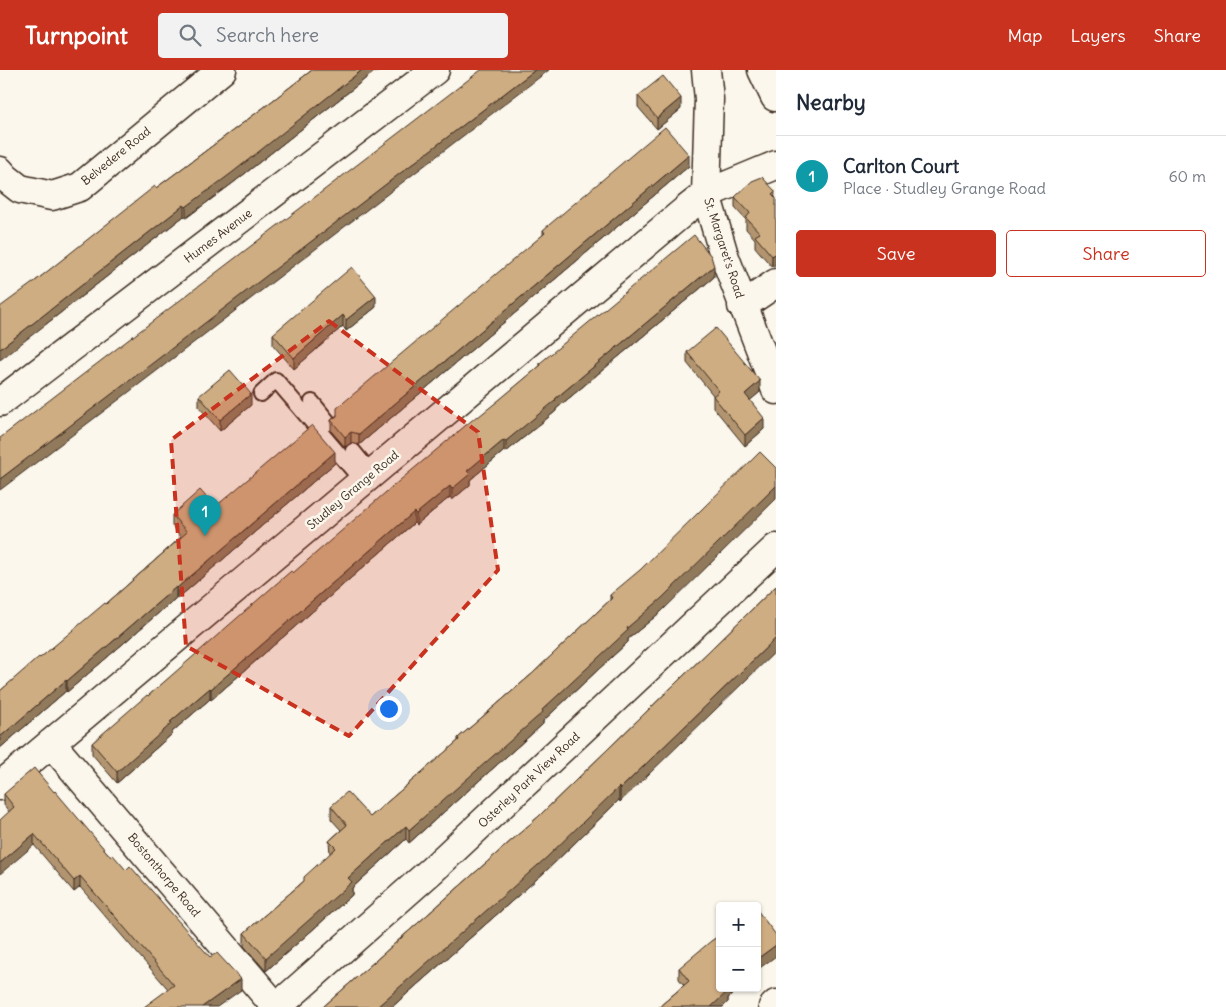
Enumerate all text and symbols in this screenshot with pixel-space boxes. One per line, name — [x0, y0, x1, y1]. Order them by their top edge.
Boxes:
search box — [158, 13, 508, 58]
text: Turnpoint — [25, 20, 128, 50]
icon: search — [176, 21, 204, 49]
text: Search here — [216, 23, 319, 47]
text: Map — [1007, 24, 1042, 47]
text: Layers — [1070, 24, 1126, 47]
text: Share — [1154, 24, 1201, 47]
text: Nearby — [796, 89, 866, 116]
street label: Belvedere Road — [78, 123, 153, 188]
text: Carlton Court — [843, 154, 959, 178]
text: 1 — [809, 166, 815, 186]
text: 60 m — [1168, 166, 1206, 186]
text: Place · Studley Grange Road — [843, 178, 1046, 198]
street label: St. Margaret's Road — [701, 196, 748, 300]
street label: Humes Avenue — [181, 205, 255, 266]
button: Save — [796, 230, 996, 277]
button: Share — [1006, 230, 1206, 277]
street label: Studley Grange Road — [304, 447, 401, 532]
pin: 1 — [189, 495, 221, 536]
your location — [376, 696, 402, 722]
street label: Osterley Park View Road — [475, 729, 583, 831]
street label: Bostonthorpe Road — [125, 830, 204, 920]
map controls — [716, 902, 761, 992]
button: + — [716, 902, 761, 947]
button: − — [716, 947, 761, 992]

